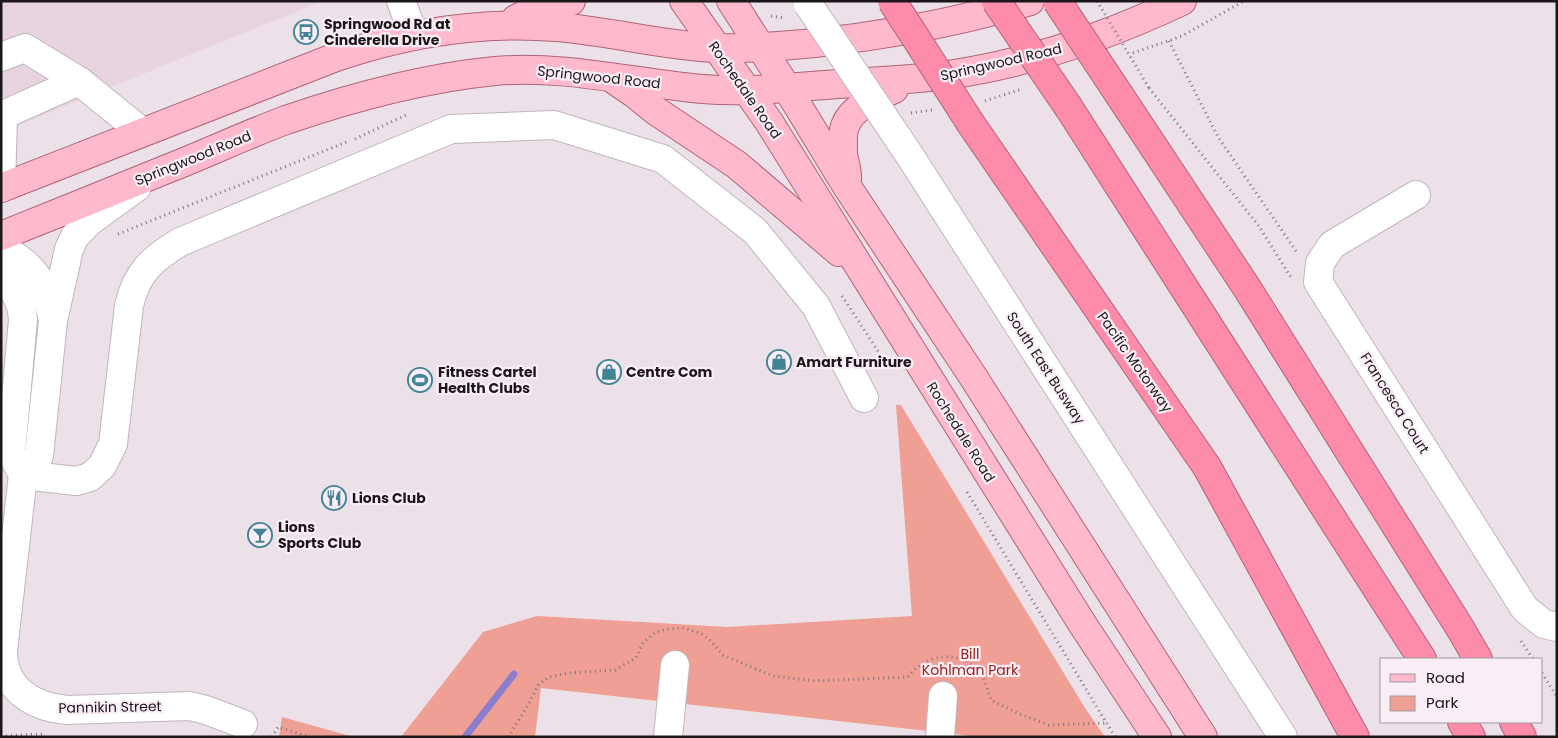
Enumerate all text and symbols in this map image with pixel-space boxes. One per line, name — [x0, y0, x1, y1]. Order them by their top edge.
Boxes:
place label: Springwood Rd at Cinderella Drive — [324, 14, 451, 50]
bus stop icon: Springwood Rd at Cinderella Drive — [293, 19, 319, 45]
street label: Rochedale Road — [704, 37, 786, 143]
street label: Springwood Road — [938, 38, 1064, 86]
street label: Springwood Road — [536, 61, 662, 93]
street label: Springwood Road — [132, 126, 254, 190]
street label: South East Busway — [1002, 308, 1090, 428]
street label: Pacific Motorway — [1093, 308, 1177, 417]
shop icon: Amart Furniture — [766, 349, 792, 375]
street label: Francesca Court — [1356, 349, 1434, 457]
place label: Amart Furniture — [796, 352, 912, 372]
shop icon: Centre Com — [596, 359, 622, 385]
place label: Fitness Cartel Health Clubs — [438, 362, 537, 398]
place label: Centre Com — [626, 362, 713, 382]
sports icon: Fitness Cartel Health Clubs — [407, 367, 433, 393]
street label: Rochedale Road — [922, 378, 1000, 486]
restaurant icon: Lions Club — [321, 485, 347, 511]
place label: Lions Club — [352, 488, 426, 508]
place label: Lions Sports Club — [278, 517, 362, 553]
bar icon: Lions Sports Club — [247, 522, 273, 548]
park label: Bill Kohlman Park — [922, 644, 1019, 680]
legend — [1380, 658, 1543, 723]
text: Road — [1426, 667, 1465, 688]
text: Park — [1426, 692, 1458, 713]
street label: Pannikin Street — [58, 696, 162, 718]

